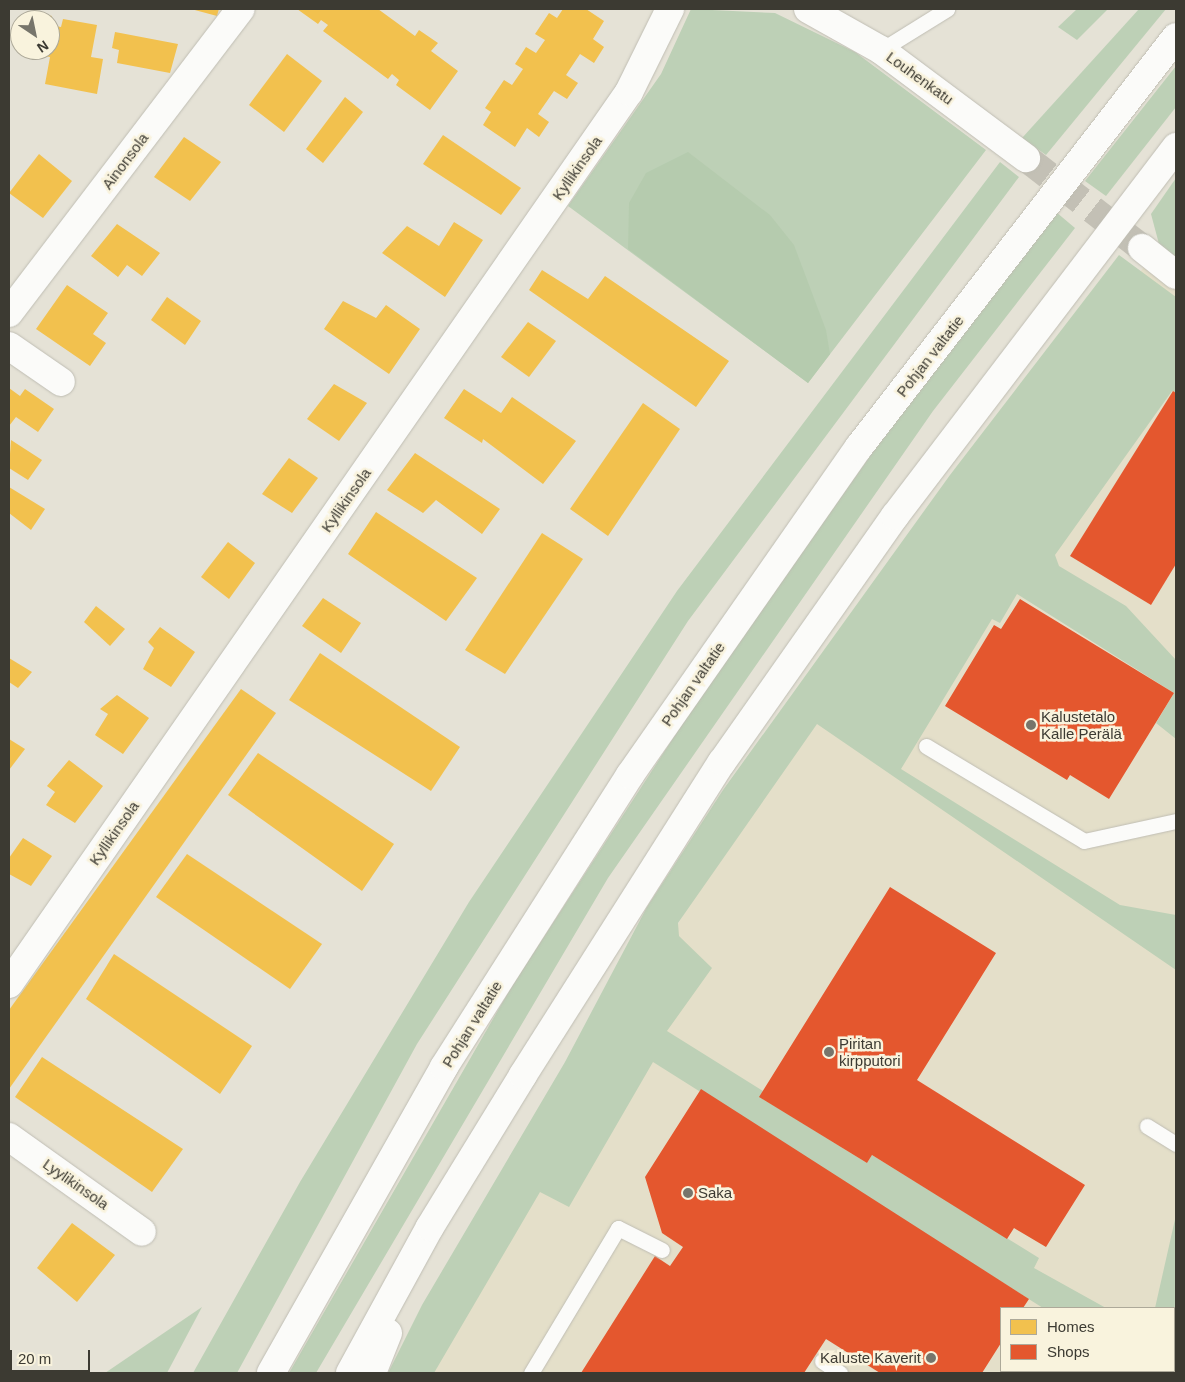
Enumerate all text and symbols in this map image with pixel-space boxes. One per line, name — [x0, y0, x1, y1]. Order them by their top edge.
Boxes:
north arrow — [10, 10, 60, 60]
text: N — [34, 37, 51, 56]
street label: Louhenkatu — [883, 48, 957, 108]
street label: Ainonsola — [98, 129, 152, 193]
street label: Kyllikinsola — [548, 132, 606, 204]
street label: Pohjan valtatie — [893, 312, 967, 400]
street label: Kyllikinsola — [317, 464, 375, 536]
street label: Pohjan valtatie — [657, 639, 729, 729]
place label: Kalustetalo Kalle Perälä — [1041, 707, 1122, 742]
marker: Kalustetalo Kalle Perälä — [1025, 719, 1037, 731]
street label: Kyllikinsola — [85, 797, 143, 869]
street label: Pohjan valtatie — [438, 978, 506, 1070]
place label: Piritan kirpputori — [839, 1034, 901, 1069]
marker: Piritan kirpputori — [823, 1046, 835, 1058]
street label: Lyylikinsola — [40, 1155, 112, 1213]
place label: Saka — [698, 1184, 732, 1202]
marker: Saka — [682, 1187, 694, 1199]
legend — [1000, 1307, 1175, 1372]
text: Homes — [1047, 1318, 1095, 1335]
scale bar — [12, 1340, 92, 1372]
text: Shops — [1047, 1343, 1090, 1360]
place label: Kaluste Kaverit — [820, 1349, 921, 1367]
text: 20 m — [18, 1350, 51, 1367]
marker: Kaluste Kaverit — [925, 1352, 937, 1364]

